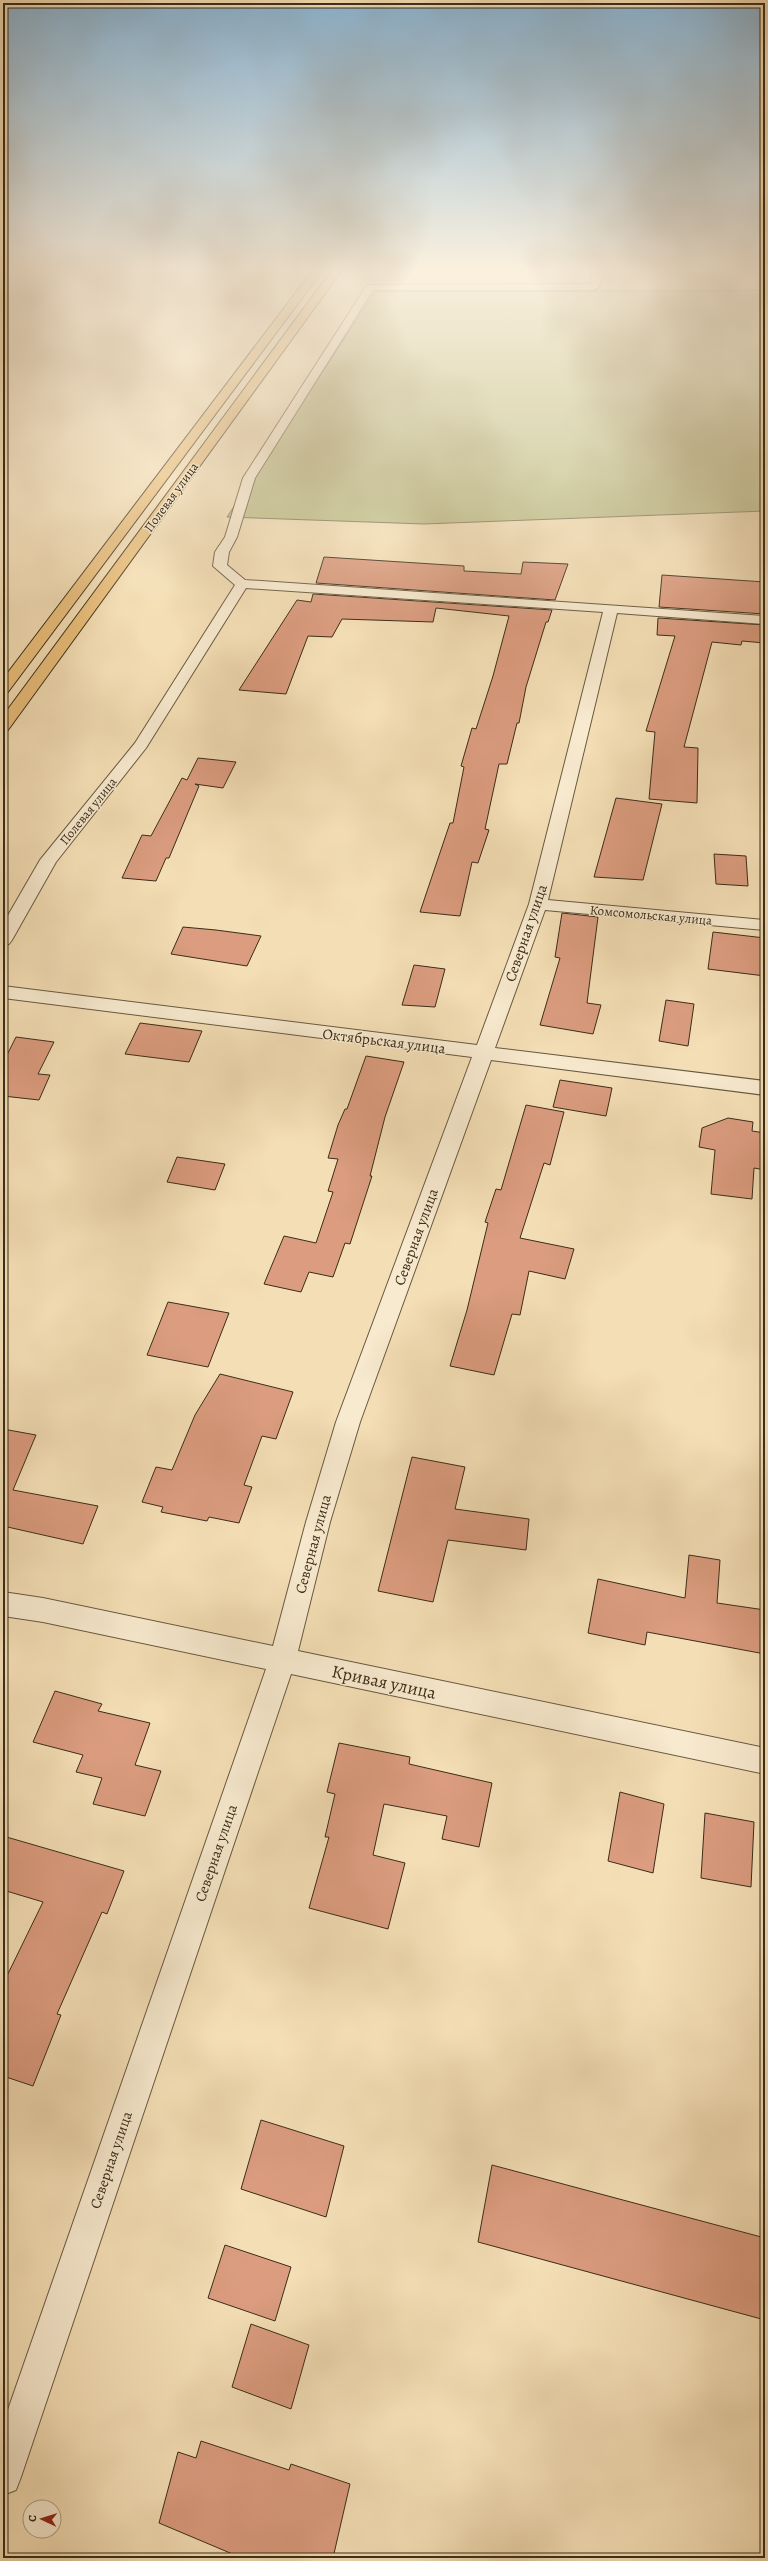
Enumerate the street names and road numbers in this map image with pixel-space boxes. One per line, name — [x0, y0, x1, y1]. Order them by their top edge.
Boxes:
street label: Полевая улица — [140, 459, 202, 535]
street label: Полевая улица — [56, 774, 120, 848]
street label: Северная улица — [500, 881, 552, 984]
street label: Комсомольская улица — [589, 901, 713, 929]
street label: Октябрьская улица — [321, 1024, 447, 1058]
street label: Северная улица — [389, 1186, 443, 1288]
street label: Северная улица — [290, 1492, 336, 1596]
street label: Кривая улица — [330, 1659, 439, 1705]
street label: Северная улица — [190, 1801, 242, 1904]
street label: Северная улица — [85, 2108, 137, 2211]

